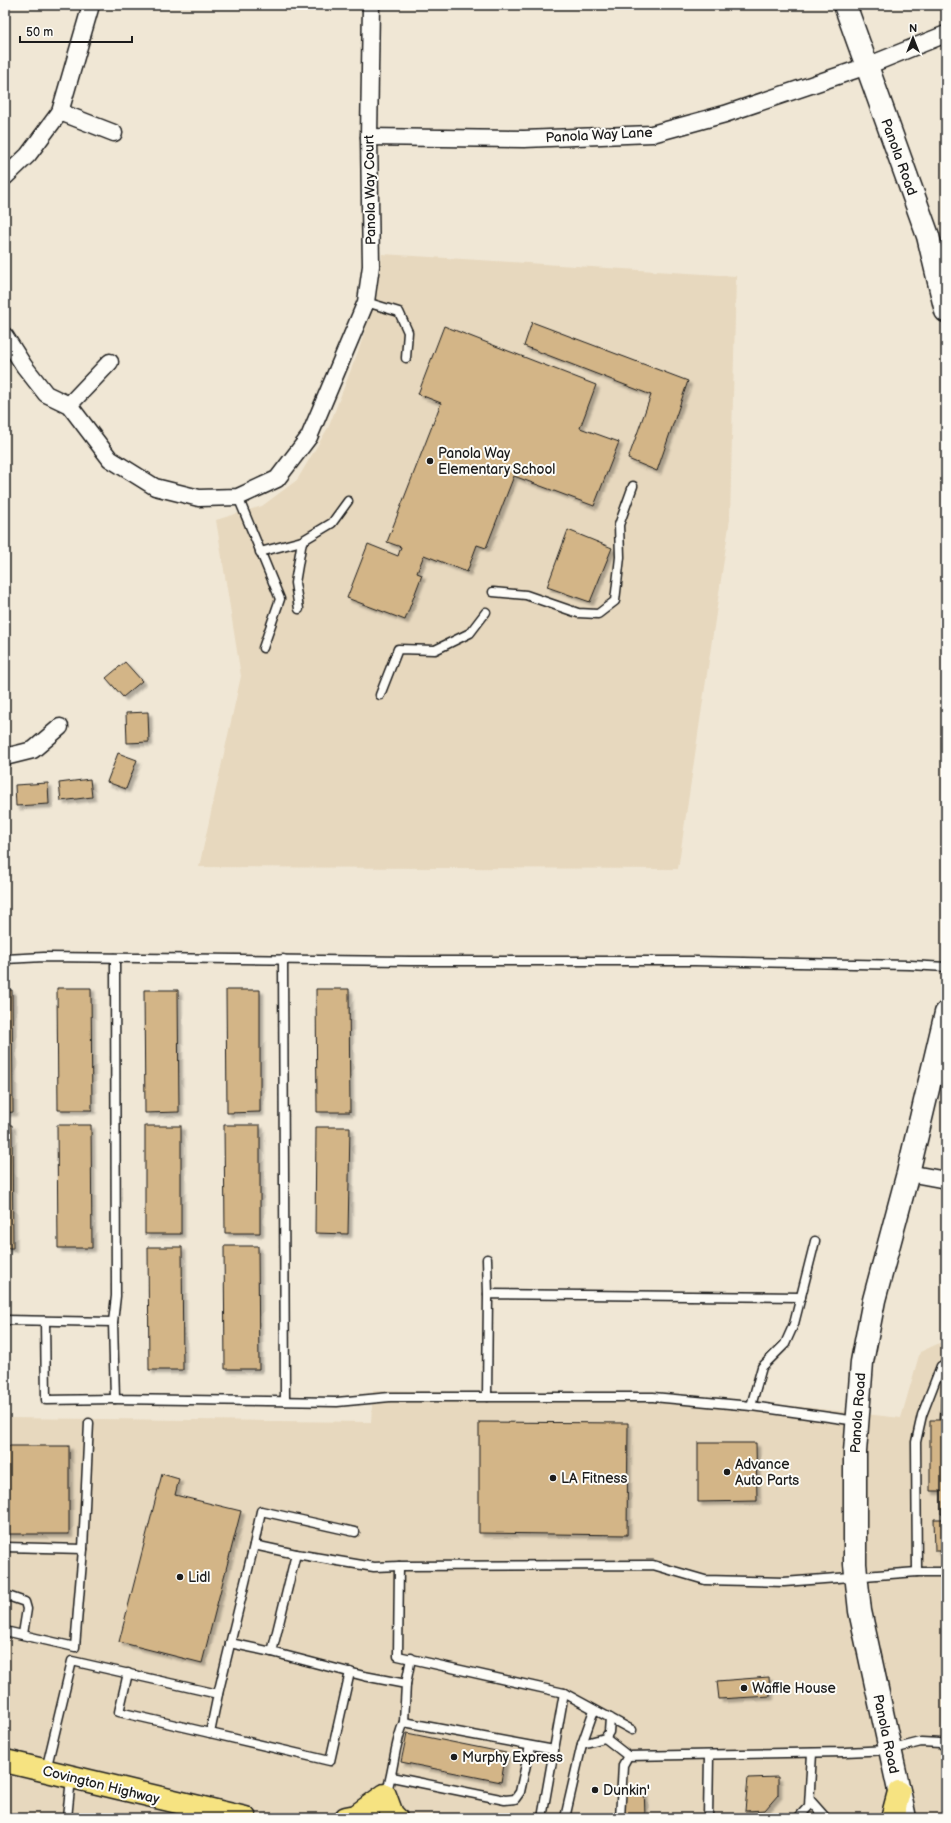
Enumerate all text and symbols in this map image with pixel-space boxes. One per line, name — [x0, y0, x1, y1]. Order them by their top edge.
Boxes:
scale bar — [20, 18, 132, 44]
north arrow — [893, 18, 933, 58]
text: N — [909, 22, 917, 35]
text: 50 m — [26, 25, 53, 40]
street label: Panola Road — [877, 116, 921, 198]
street label: Panola Way Lane — [545, 124, 653, 146]
street label: Panola Way Court — [361, 134, 379, 245]
place label: Panola Way Elementary School — [438, 445, 556, 478]
marker: Panola Way Elementary School — [425, 456, 435, 466]
street label: Panola Road — [847, 1372, 869, 1454]
place label: Advance Auto Parts — [735, 1456, 799, 1489]
marker: Advance Auto Parts — [722, 1467, 732, 1477]
place label: LA Fitness — [561, 1470, 627, 1487]
marker: LA Fitness — [548, 1473, 558, 1483]
place label: Lidl — [188, 1569, 210, 1586]
marker: Lidl — [175, 1572, 185, 1582]
place label: Waffle House — [752, 1680, 836, 1697]
marker: Waffle House — [739, 1683, 749, 1693]
street label: Panola Road — [869, 1693, 903, 1775]
place label: Murphy Express — [462, 1749, 563, 1766]
marker: Murphy Express — [449, 1752, 459, 1762]
street label: Covington Highway — [41, 1762, 162, 1808]
place label: Dunkin' — [603, 1782, 650, 1799]
marker: Dunkin' — [590, 1785, 600, 1795]

